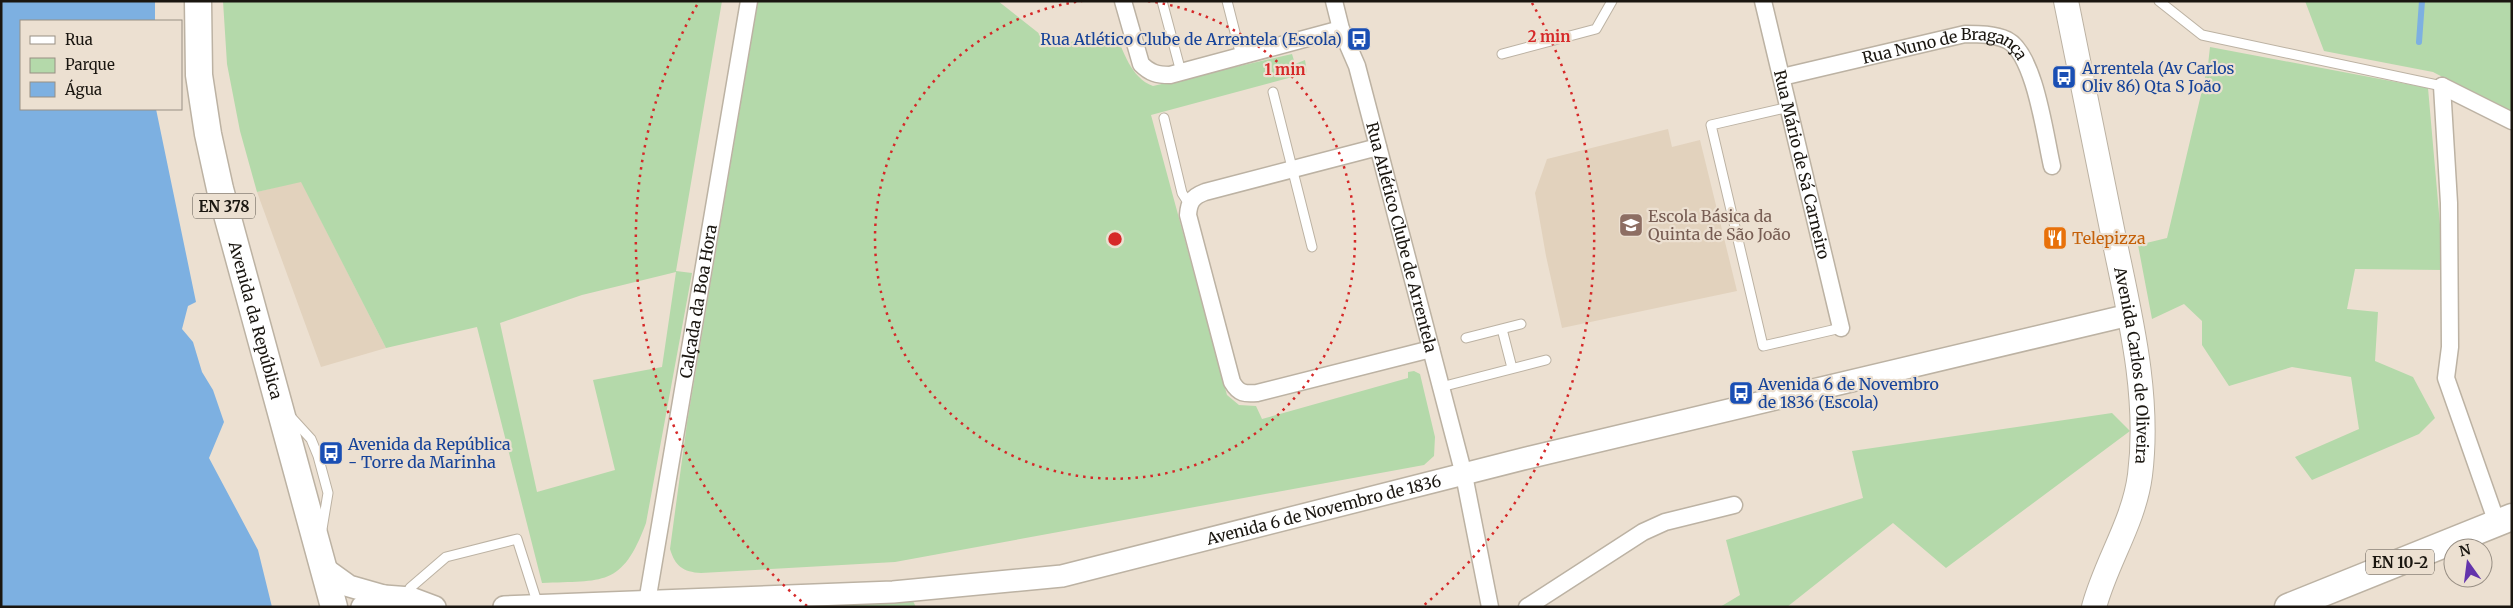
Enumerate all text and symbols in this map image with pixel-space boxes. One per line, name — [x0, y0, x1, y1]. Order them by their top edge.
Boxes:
legend — [20, 20, 182, 110]
text: Rua Nuno de Bragança — [1860, 24, 2032, 68]
bus stop icon: Rua Atlético Clube de Arrentela (Escola) — [1346, 26, 1372, 52]
text: 2 min — [1528, 27, 1570, 46]
place label: Rua Atlético Clube de Arrentela (Escola) — [1040, 29, 1342, 49]
text: Rua — [65, 30, 93, 49]
street label: Rua Nuno de Bragança — [1854, 49, 2028, 75]
text: Parque — [65, 55, 115, 74]
place label: Arrentela (Av Carlos Oliv 86) Qta S João — [2081, 58, 2235, 96]
text: 1 min — [1265, 60, 1305, 79]
bus stop icon: Arrentela (Av Carlos Oliv 86) Qta S João — [2051, 64, 2077, 90]
street label: Rua Mário de Sá Carneiro — [1770, 68, 1834, 261]
text: Água — [64, 79, 102, 99]
street label: Rua Atlético Clube de Arrentela — [1362, 120, 1442, 355]
road number: EN 378 — [193, 194, 255, 218]
place label: Escola Básica da Quinta de São João — [1648, 206, 1791, 244]
school or university icon: Escola Básica da Quinta de São João — [1618, 212, 1644, 238]
street label: Calçada da Boa Hora — [675, 222, 721, 380]
restaurant icon: Telepizza — [2042, 225, 2068, 251]
place label: Telepizza — [2072, 228, 2146, 248]
centre of rings — [1106, 230, 1124, 248]
street label: Avenida da República — [224, 238, 287, 402]
street label: Avenida Carlos de Oliveira — [2110, 264, 2153, 465]
place label: Avenida 6 de Novembro de 1836 (Escola) — [1757, 374, 1939, 412]
bus stop icon: Avenida 6 de Novembro de 1836 (Escola) — [1728, 380, 1754, 406]
place label: Avenida da República - Torre da Marinha — [347, 434, 511, 472]
bus stop icon: Avenida da República - Torre da Marinha — [318, 440, 344, 466]
street label: Avenida 6 de Novembro de 1836 — [1203, 470, 1443, 549]
north arrow — [2443, 538, 2493, 588]
text: N — [2457, 540, 2472, 560]
road number: EN 10-2 — [2366, 550, 2434, 574]

